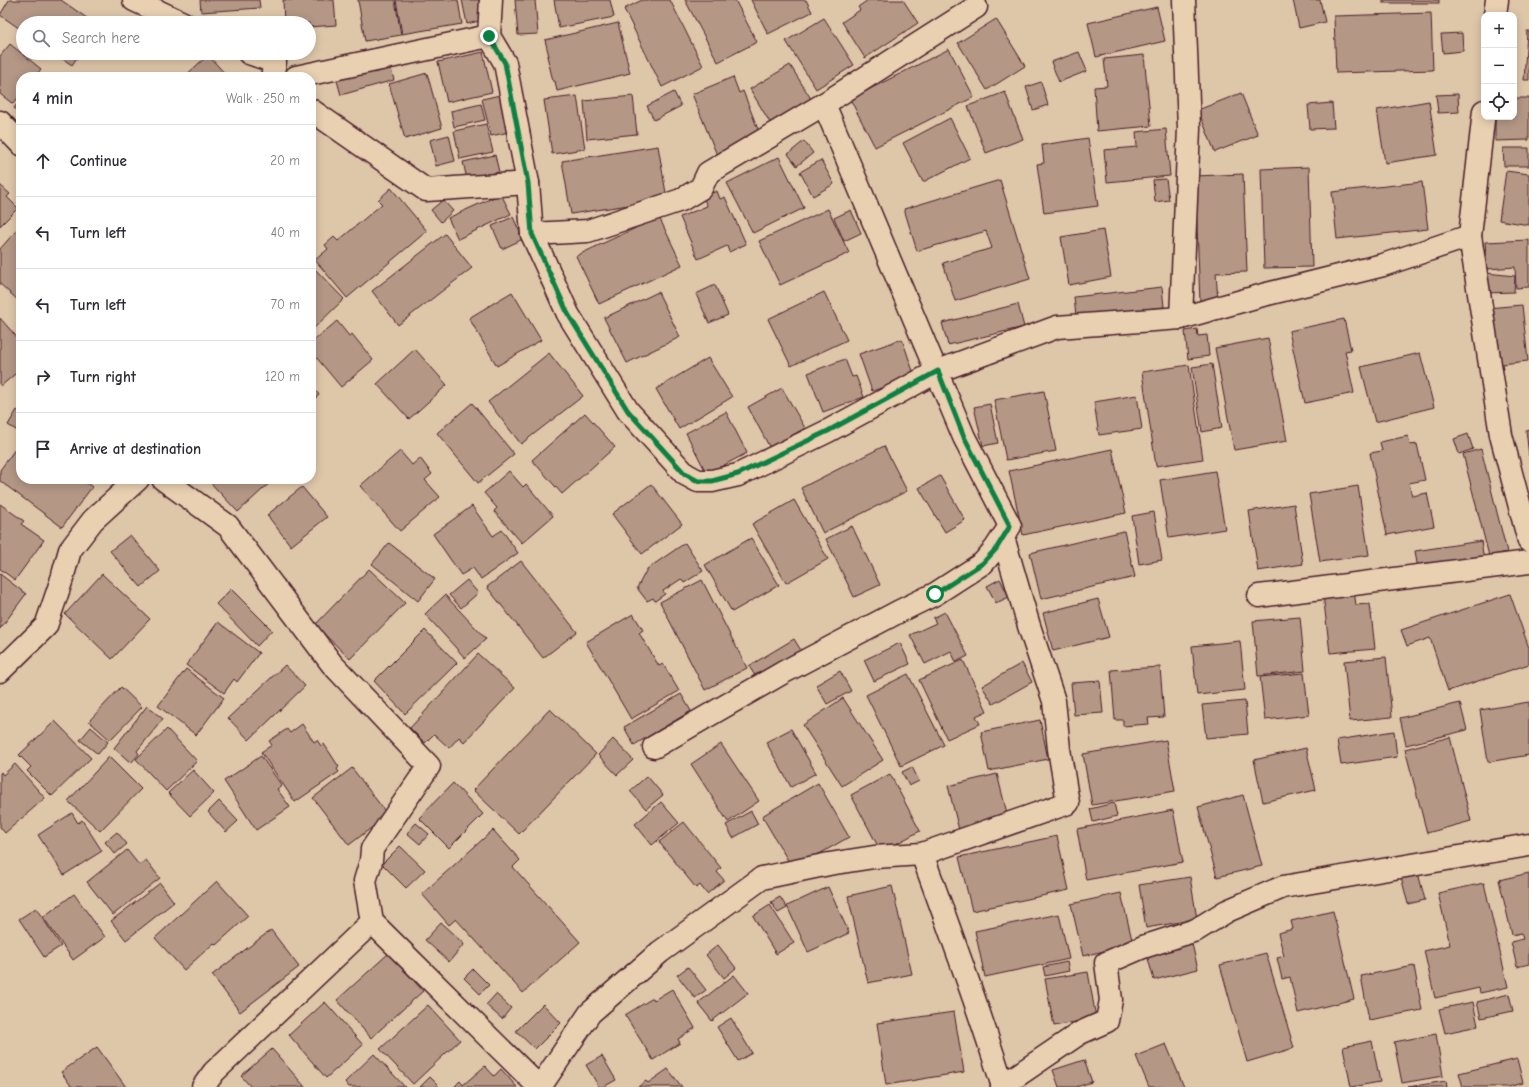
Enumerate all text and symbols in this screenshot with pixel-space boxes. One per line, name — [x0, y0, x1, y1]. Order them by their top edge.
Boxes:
map controls — [1481, 12, 1517, 120]
button: + — [1481, 12, 1517, 48]
search box — [16, 16, 316, 60]
icon: search — [30, 27, 52, 49]
route end — [480, 27, 498, 45]
text: Search here — [62, 29, 140, 47]
button: − — [1481, 48, 1517, 84]
button: locate — [1481, 84, 1517, 120]
text: 4 min — [32, 89, 73, 108]
text: Walk · 250 m — [226, 91, 300, 106]
icon: ahead — [32, 150, 54, 172]
text: Continue — [70, 152, 127, 170]
text: 20 m — [270, 153, 300, 168]
icon: left — [32, 222, 54, 244]
text: Turn left — [70, 224, 126, 242]
text: 40 m — [271, 225, 300, 240]
icon: left — [32, 294, 54, 316]
text: Turn left — [70, 296, 126, 314]
text: 70 m — [271, 297, 300, 312]
icon: right — [32, 366, 54, 388]
text: Turn right — [70, 368, 136, 386]
text: 120 m — [265, 369, 300, 384]
icon: arrive — [32, 438, 54, 460]
text: Arrive at destination — [70, 440, 201, 458]
route start — [926, 585, 944, 603]

